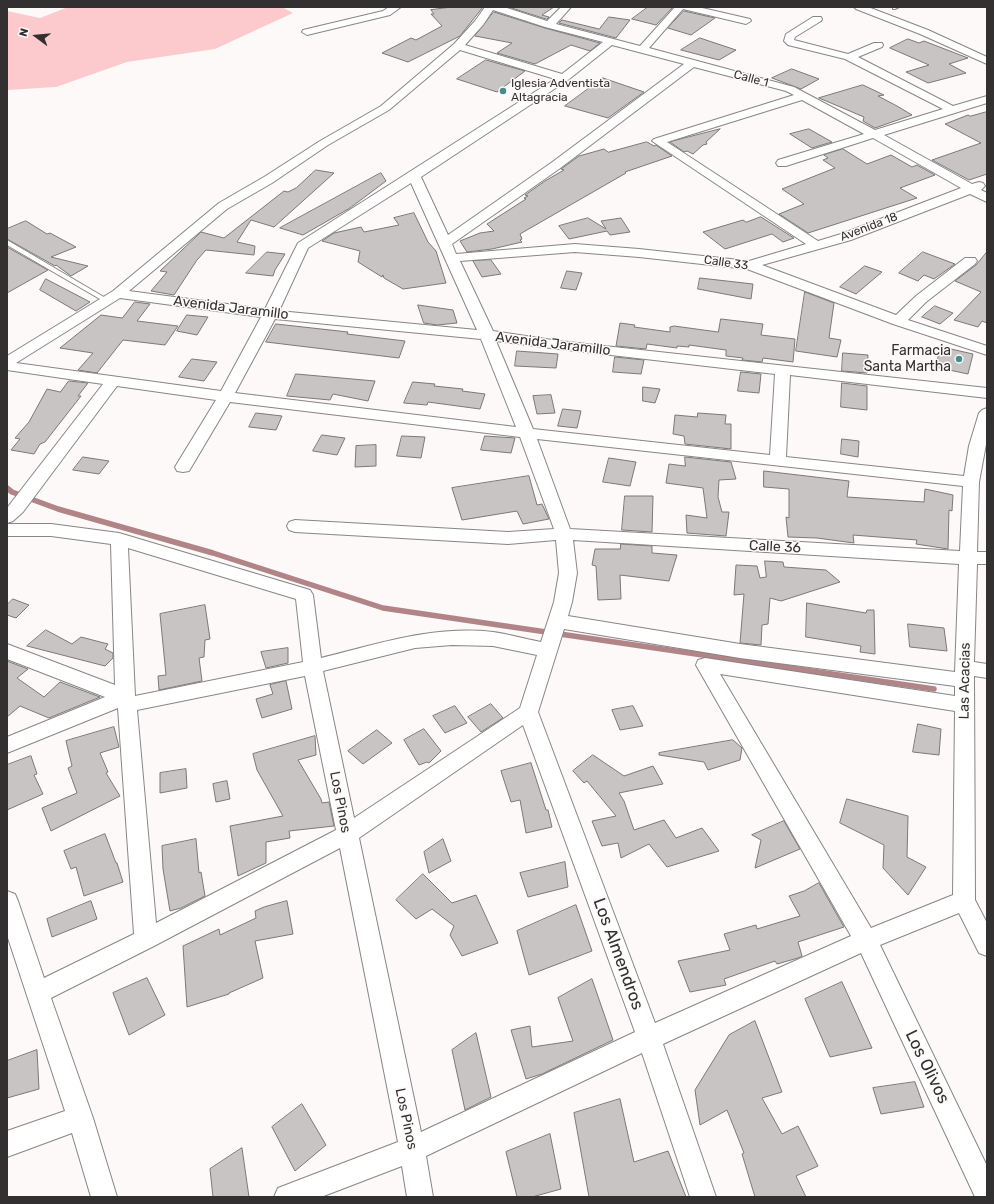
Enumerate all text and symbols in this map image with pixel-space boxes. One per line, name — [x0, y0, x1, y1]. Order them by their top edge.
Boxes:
north arrow — [16, 16, 56, 56]
text: N — [17, 27, 31, 38]
street label: Calle 1 — [732, 67, 770, 91]
place label: Iglesia Adventista Altagracia — [511, 77, 610, 105]
marker: Iglesia Adventista Altagracia — [498, 86, 508, 96]
street label: Avenida 18 — [838, 209, 900, 245]
street label: Calle 33 — [703, 253, 749, 273]
street label: Avenida Jaramillo — [173, 293, 289, 323]
street label: Avenida Jaramillo — [495, 329, 611, 359]
place label: Farmacia Santa Martha — [864, 343, 951, 376]
marker: Farmacia Santa Martha — [954, 354, 964, 364]
street label: Calle 36 — [749, 537, 801, 557]
street label: Las Acacias — [956, 642, 974, 720]
street label: Los Pinos — [326, 770, 354, 834]
street label: Los Almendros — [588, 895, 648, 1013]
street label: Los Olivos — [900, 1027, 954, 1107]
street label: Los Pinos — [391, 1087, 421, 1151]

